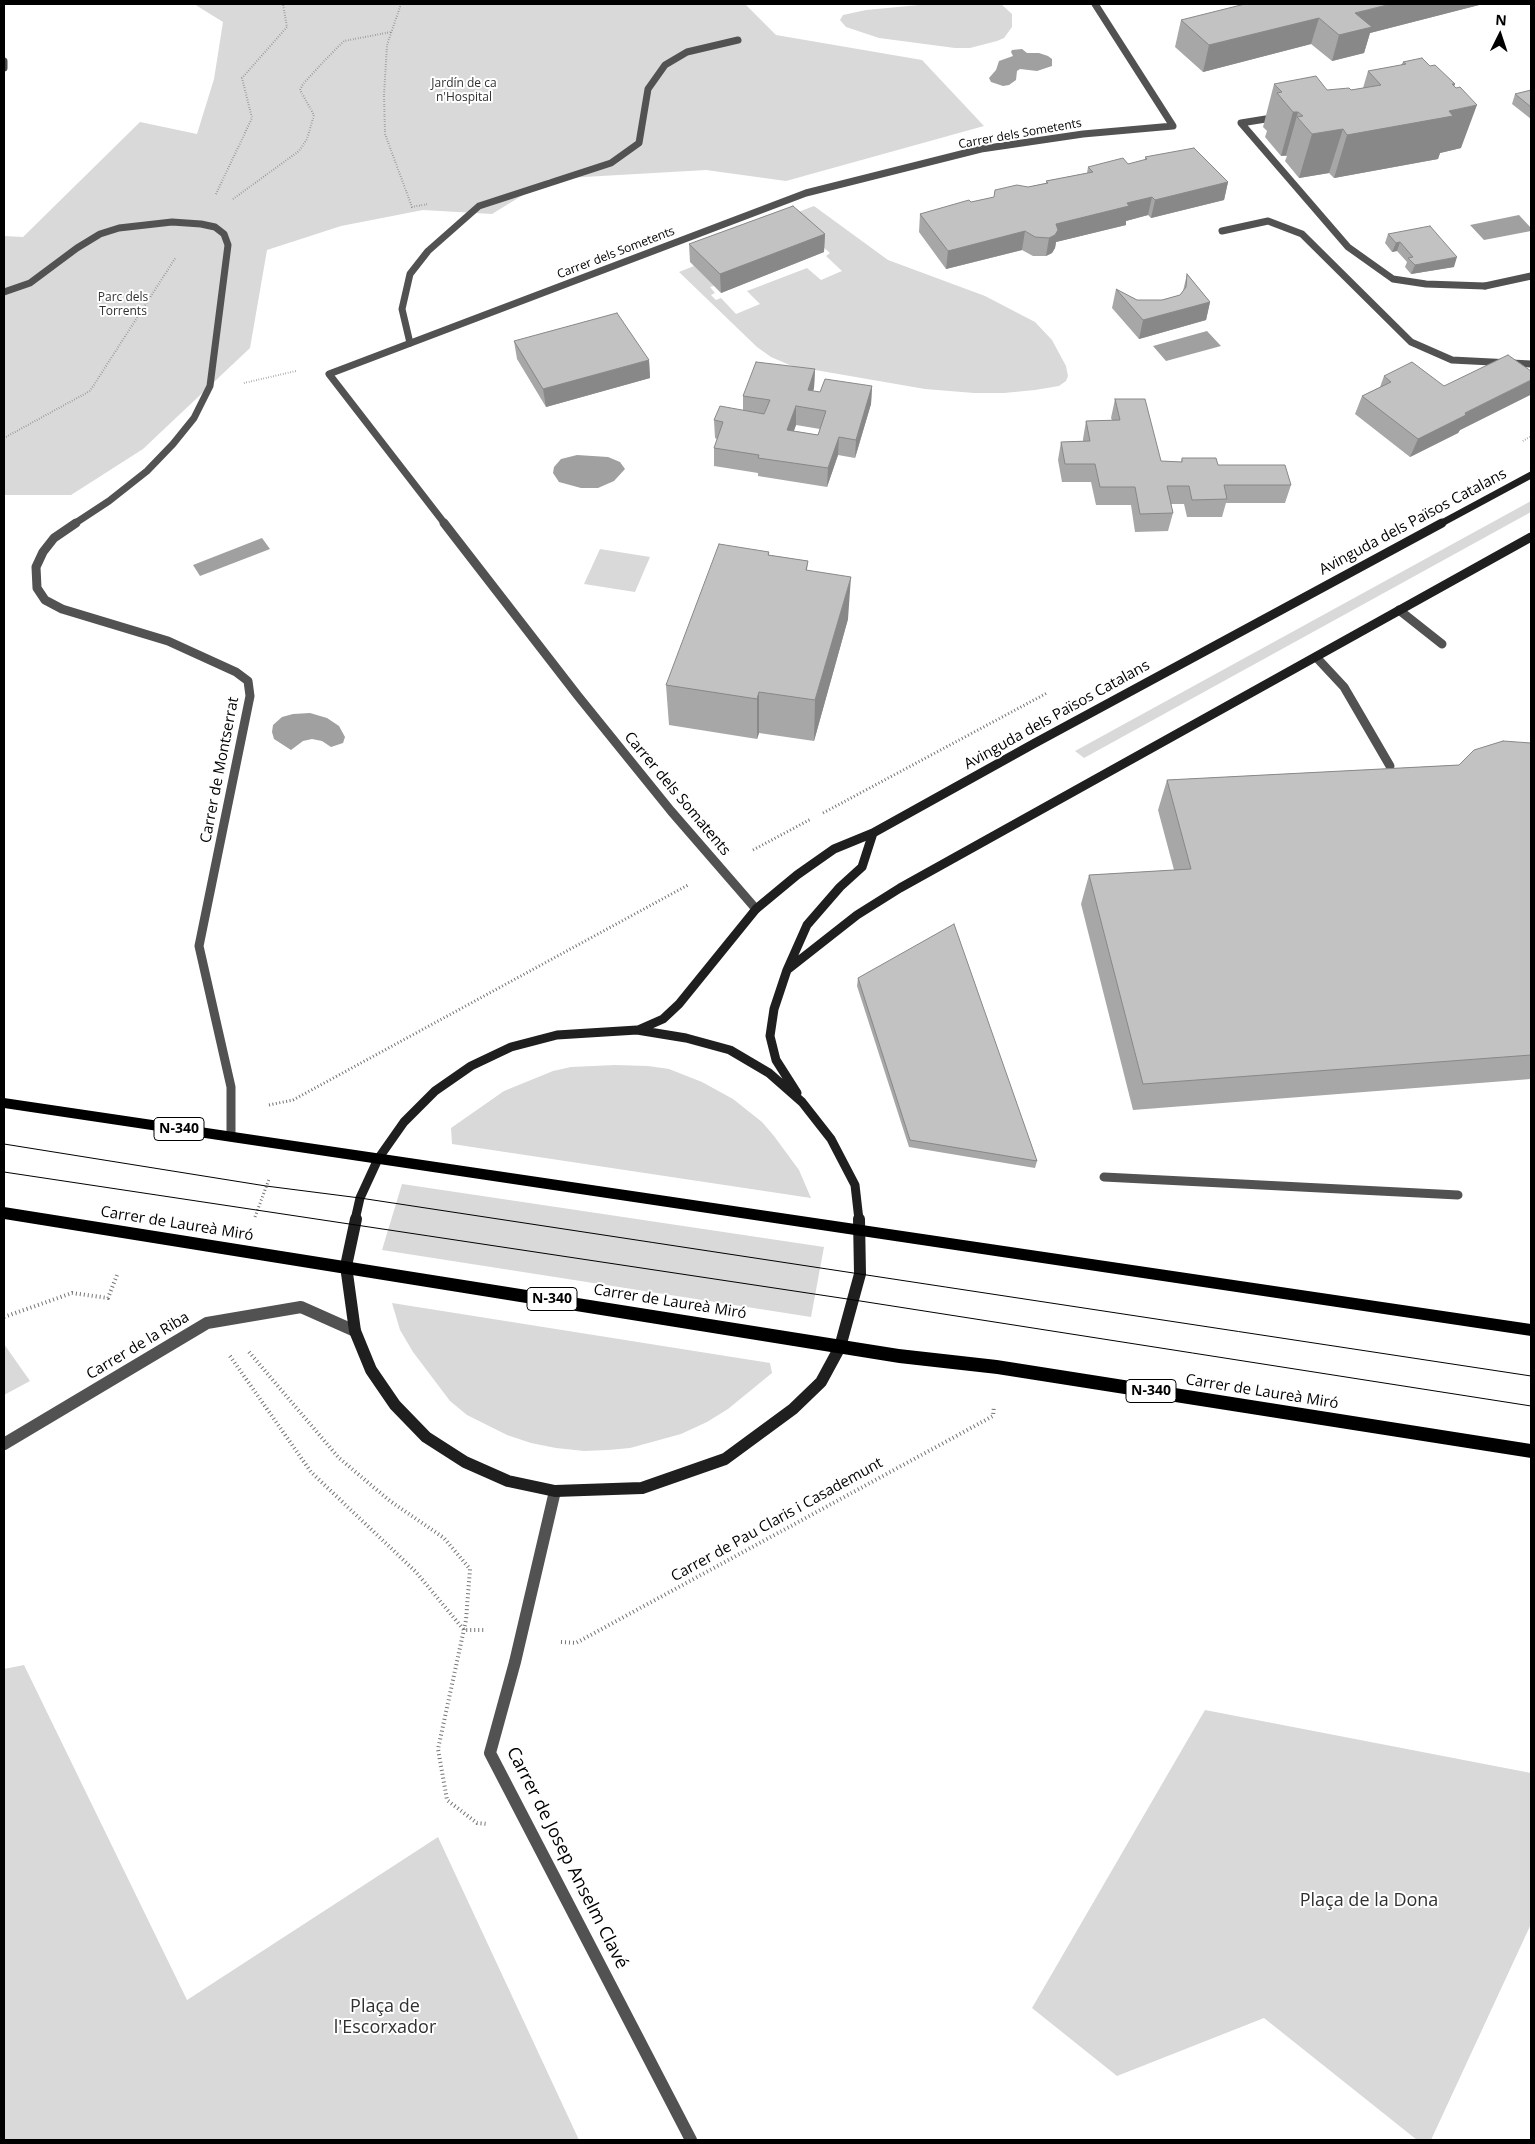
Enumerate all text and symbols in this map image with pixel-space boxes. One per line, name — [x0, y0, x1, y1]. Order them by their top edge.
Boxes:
north arrow — [1475, 10, 1525, 60]
text: N — [1495, 10, 1507, 29]
park label: Jardín de ca n'Hospital — [431, 77, 497, 105]
street label: Carrer dels Sometents — [957, 116, 1083, 152]
street label: Carrer dels Sometents — [555, 224, 677, 282]
park label: Parc dels Torrents — [98, 291, 148, 319]
street label: Avinguda dels Països Catalans — [1316, 465, 1510, 579]
street label: Avinguda dels Països Catalans — [961, 656, 1153, 774]
street label: Carrer de Montserrat — [197, 695, 243, 845]
street label: Carrer dels Somatents — [620, 729, 734, 859]
road number: N-340 — [154, 1118, 204, 1140]
street label: Carrer de Laureà Miró — [99, 1203, 255, 1245]
street label: Carrer de Laureà Miró — [592, 1281, 748, 1323]
road number: N-340 — [527, 1288, 577, 1310]
street label: Carrer de la Riba — [83, 1308, 193, 1384]
street label: Carrer de Laureà Miró — [1184, 1371, 1340, 1413]
road number: N-340 — [1126, 1380, 1176, 1402]
street label: Carrer de Pau Claris i Casademunt — [668, 1454, 886, 1586]
street label: Carrer de Josep Anselm Clavé — [502, 1744, 632, 1972]
park label: Plaça de la Dona — [1300, 1890, 1438, 1912]
park label: Plaça de l'Escorxador — [334, 1996, 436, 2038]

